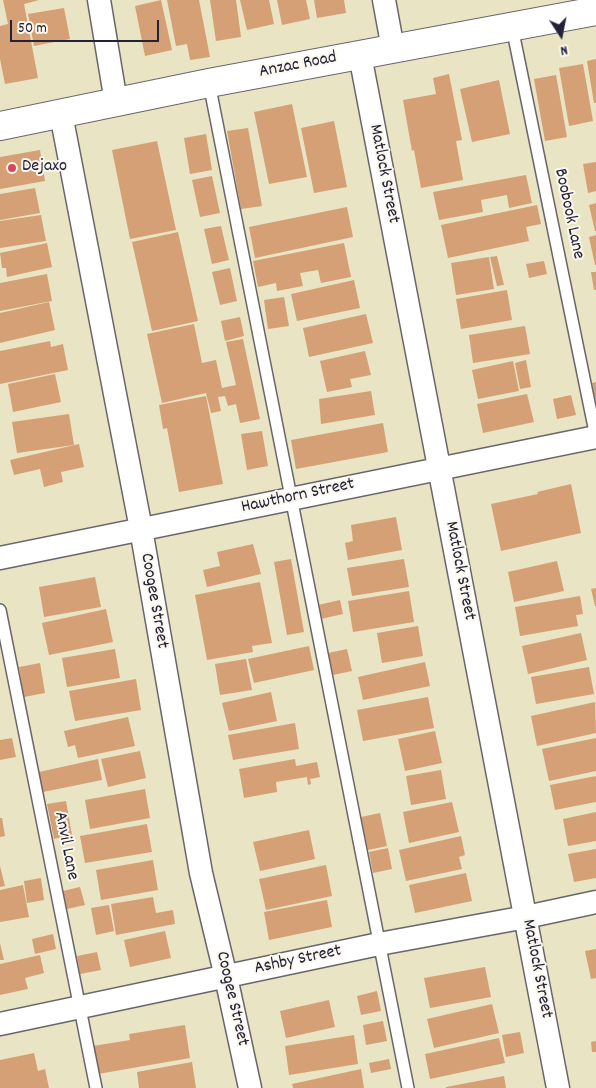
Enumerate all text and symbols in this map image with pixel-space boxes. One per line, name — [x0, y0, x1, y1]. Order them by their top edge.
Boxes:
scale bar — [12, 10, 161, 42]
north arrow — [536, 10, 586, 60]
text: 50 m — [18, 18, 47, 40]
text: N — [559, 39, 569, 60]
street label: Anzac Road — [257, 48, 339, 84]
street label: Matlock Street — [363, 123, 403, 225]
place label: Dejaxo — [22, 157, 67, 179]
marker: Dejaxo — [6, 162, 18, 174]
street label: Boobook Lane — [548, 167, 588, 261]
street label: Hawthorn Street — [240, 474, 356, 520]
street label: Matlock Street — [439, 520, 479, 622]
street label: Coogee Street — [134, 552, 172, 650]
street label: Anvil Lane — [48, 810, 82, 882]
street label: Matlock Street — [516, 918, 556, 1020]
street label: Ashby Street — [252, 941, 344, 981]
street label: Coogee Street — [210, 950, 252, 1048]

